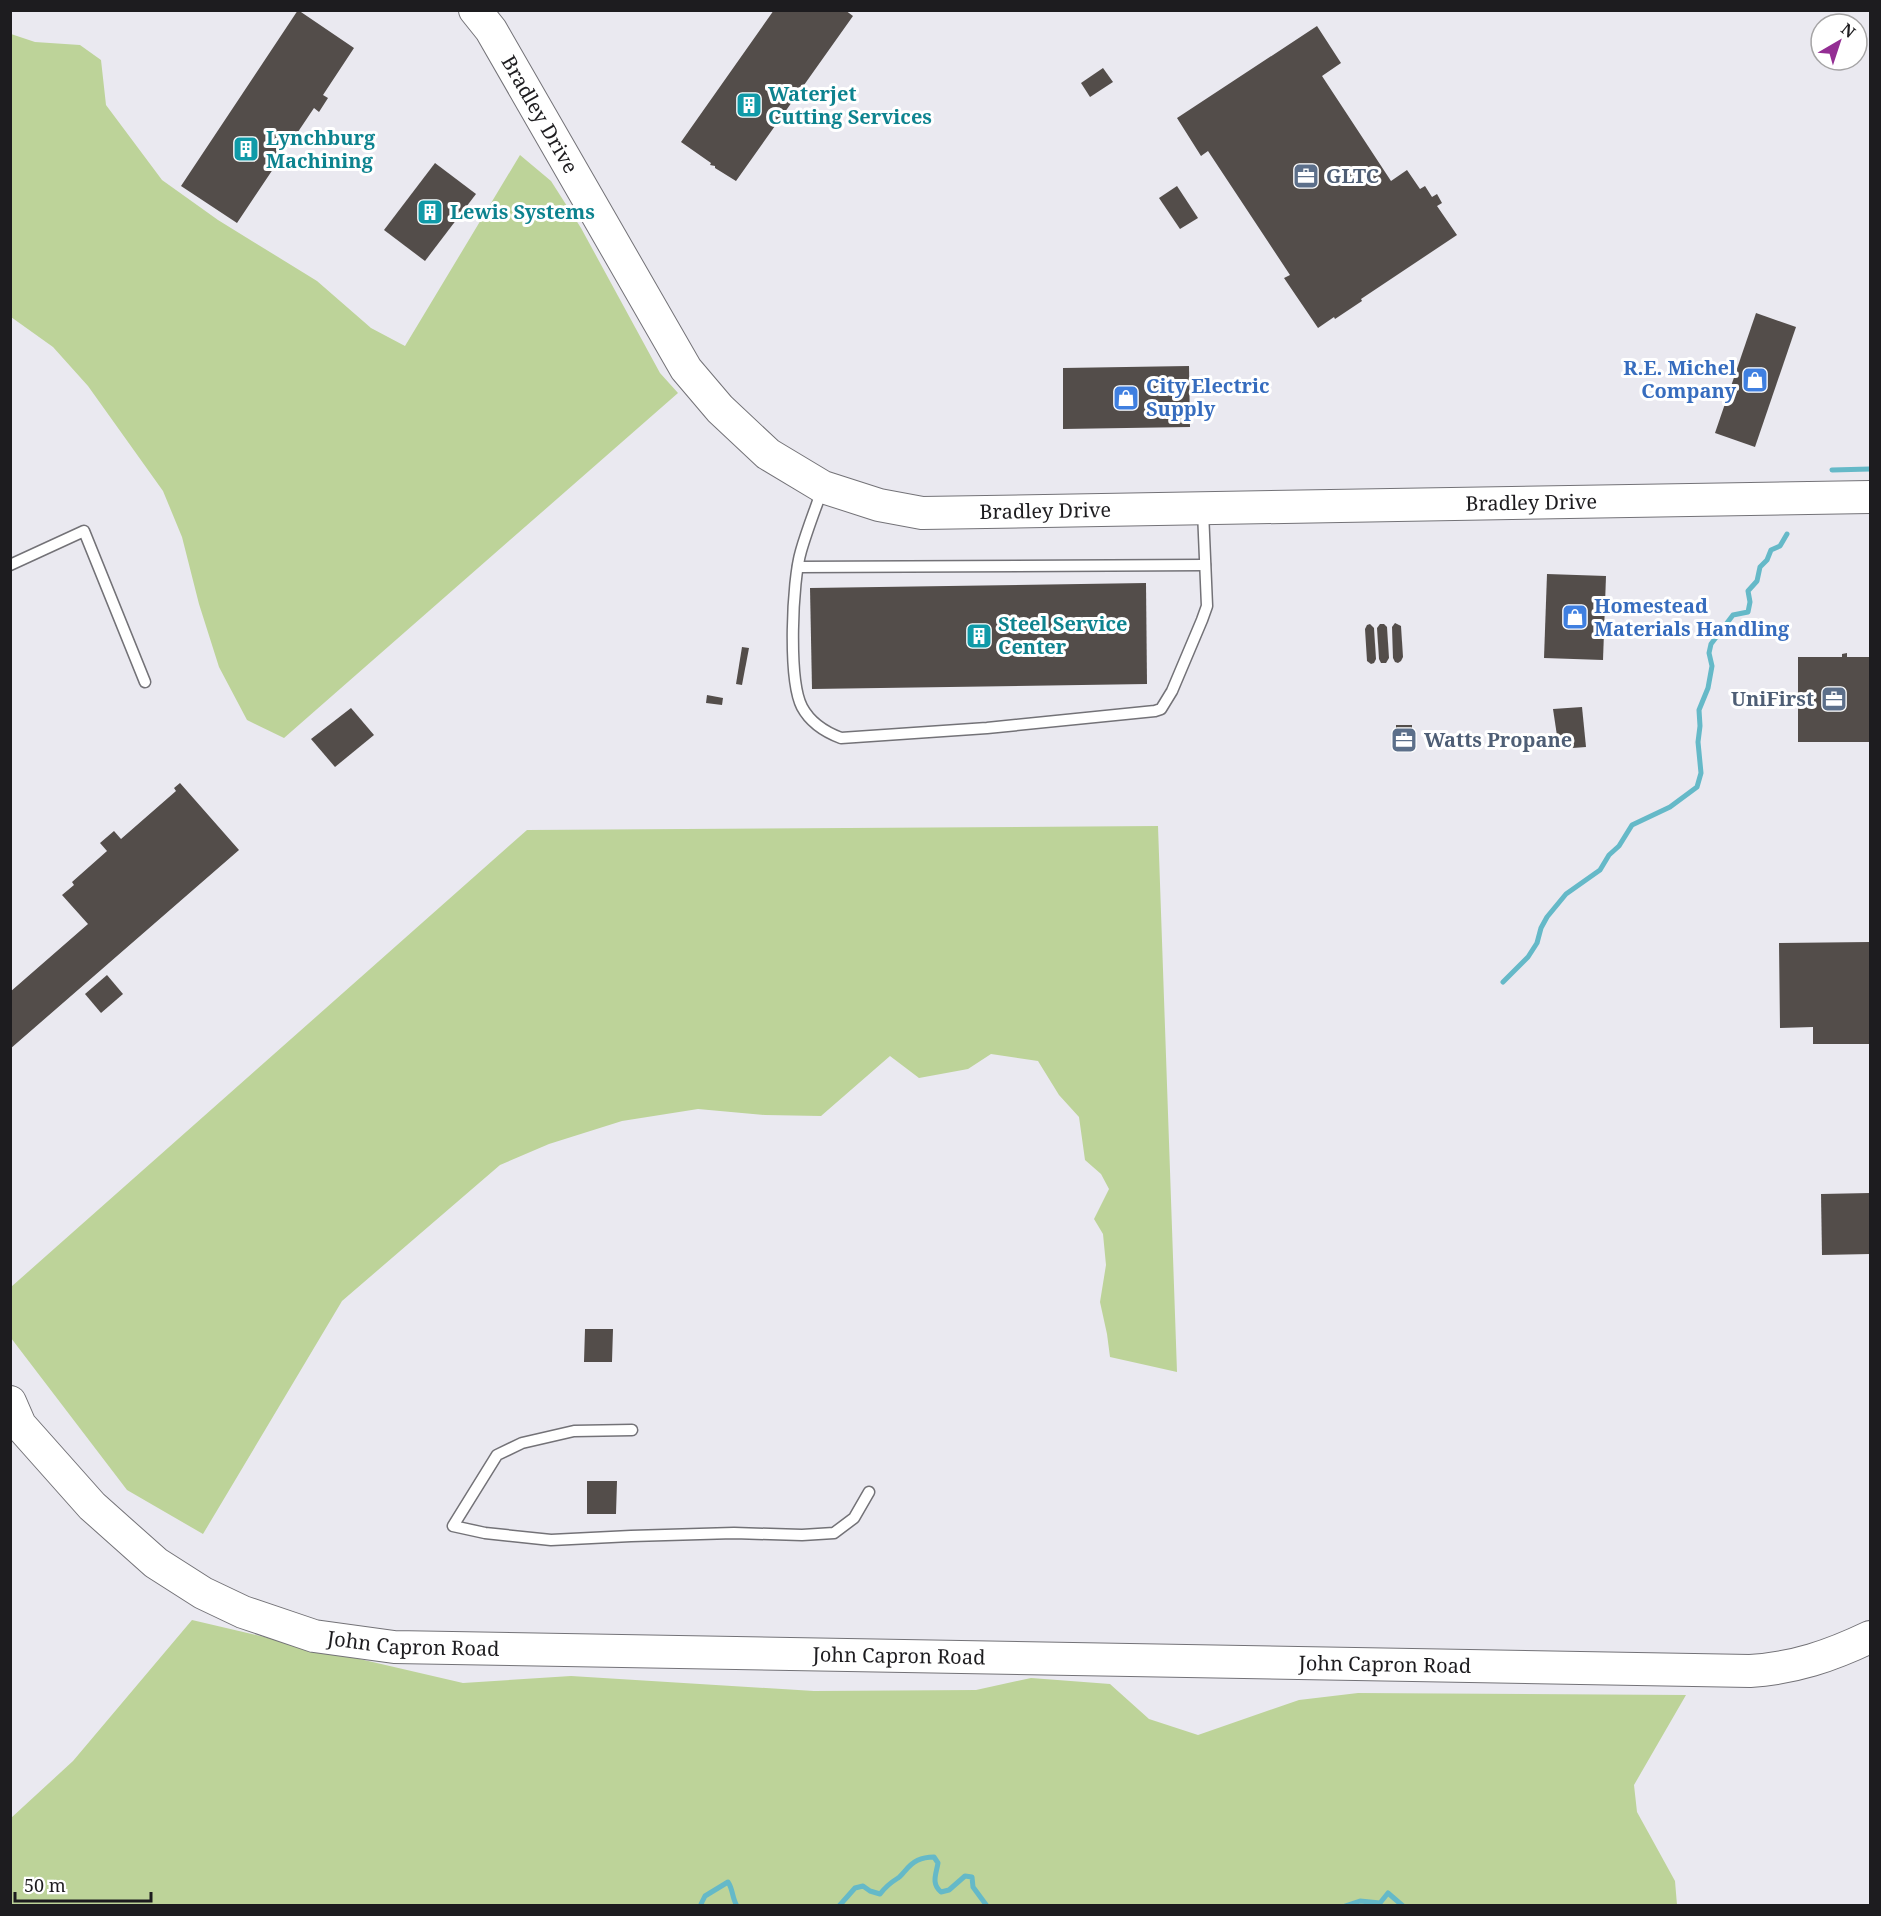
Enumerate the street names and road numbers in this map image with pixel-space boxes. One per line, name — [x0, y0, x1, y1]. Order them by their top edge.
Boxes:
street label: Bradley Drive — [495, 50, 585, 178]
street label: Bradley Drive — [1465, 488, 1597, 517]
street label: Bradley Drive — [979, 496, 1111, 525]
street label: John Capron Road — [325, 1624, 500, 1662]
street label: John Capron Road — [811, 1640, 986, 1670]
street label: John Capron Road — [1297, 1649, 1471, 1679]

